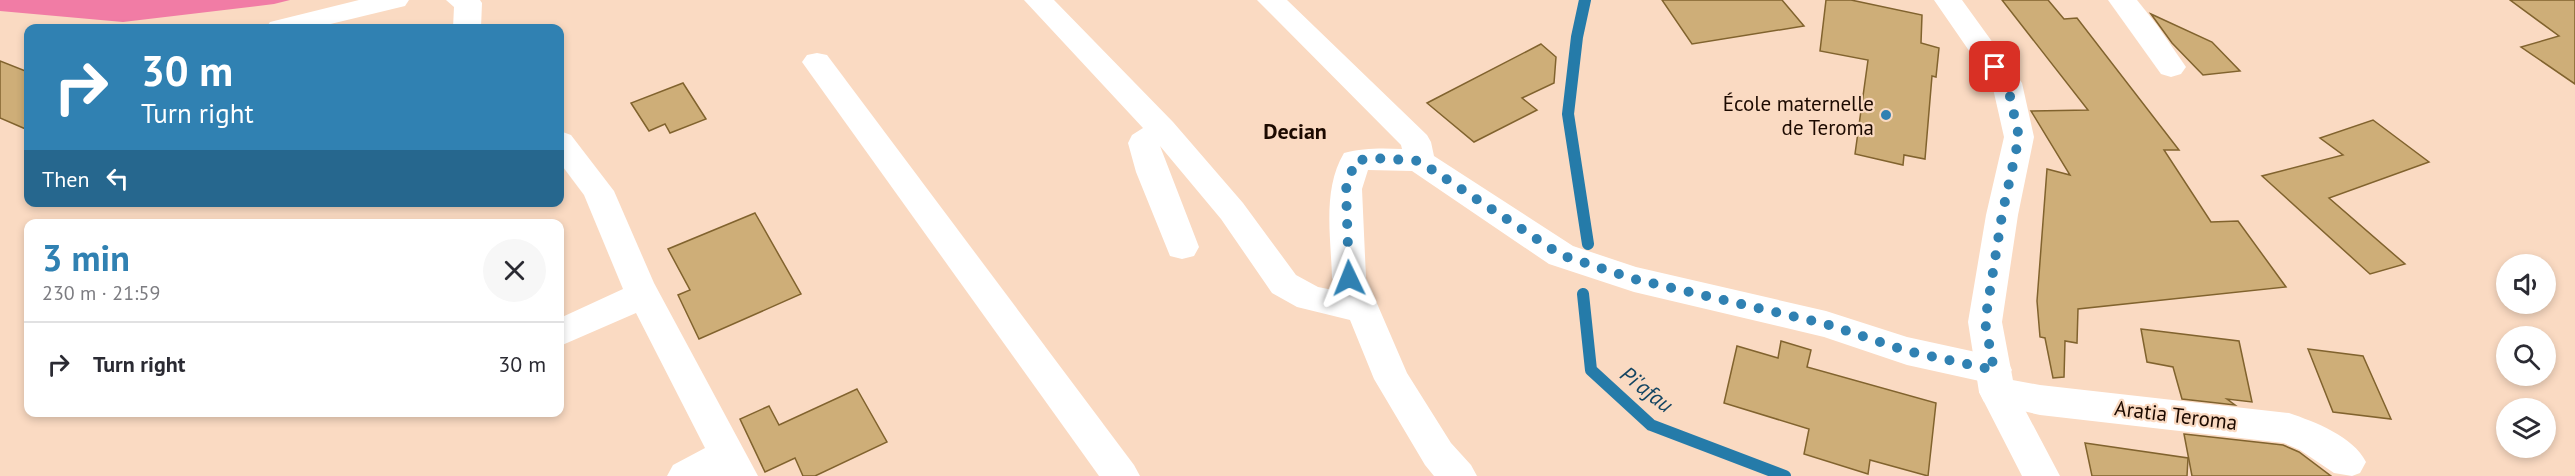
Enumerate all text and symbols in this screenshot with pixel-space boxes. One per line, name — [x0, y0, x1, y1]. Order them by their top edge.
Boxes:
pin — [1969, 41, 2020, 92]
text: 30 m — [141, 43, 233, 98]
icon: right — [42, 48, 120, 126]
icon: arrive — [1978, 50, 2011, 83]
place label: École maternelle de Teroma — [1723, 90, 1874, 141]
text: Turn right — [141, 96, 254, 130]
marker: École maternelle de Teroma — [1879, 108, 1893, 122]
district label: Decian — [1263, 117, 1327, 145]
icon: left — [101, 162, 134, 195]
text: Then — [42, 165, 89, 193]
text: 3 min — [42, 234, 130, 281]
button: close — [483, 239, 546, 302]
position arrow — [1317, 246, 1381, 310]
map controls — [2496, 254, 2556, 458]
button: sound — [2496, 254, 2556, 314]
text: 230 m · 21:59 — [42, 280, 160, 306]
button: search — [2496, 326, 2556, 386]
icon: right — [42, 348, 75, 381]
text: Turn right — [93, 350, 185, 378]
text: 30 m — [498, 350, 546, 378]
water label: Pi'afau — [1615, 360, 1679, 418]
street label: Aratia Teroma — [2113, 394, 2239, 436]
button: layers — [2496, 398, 2556, 458]

